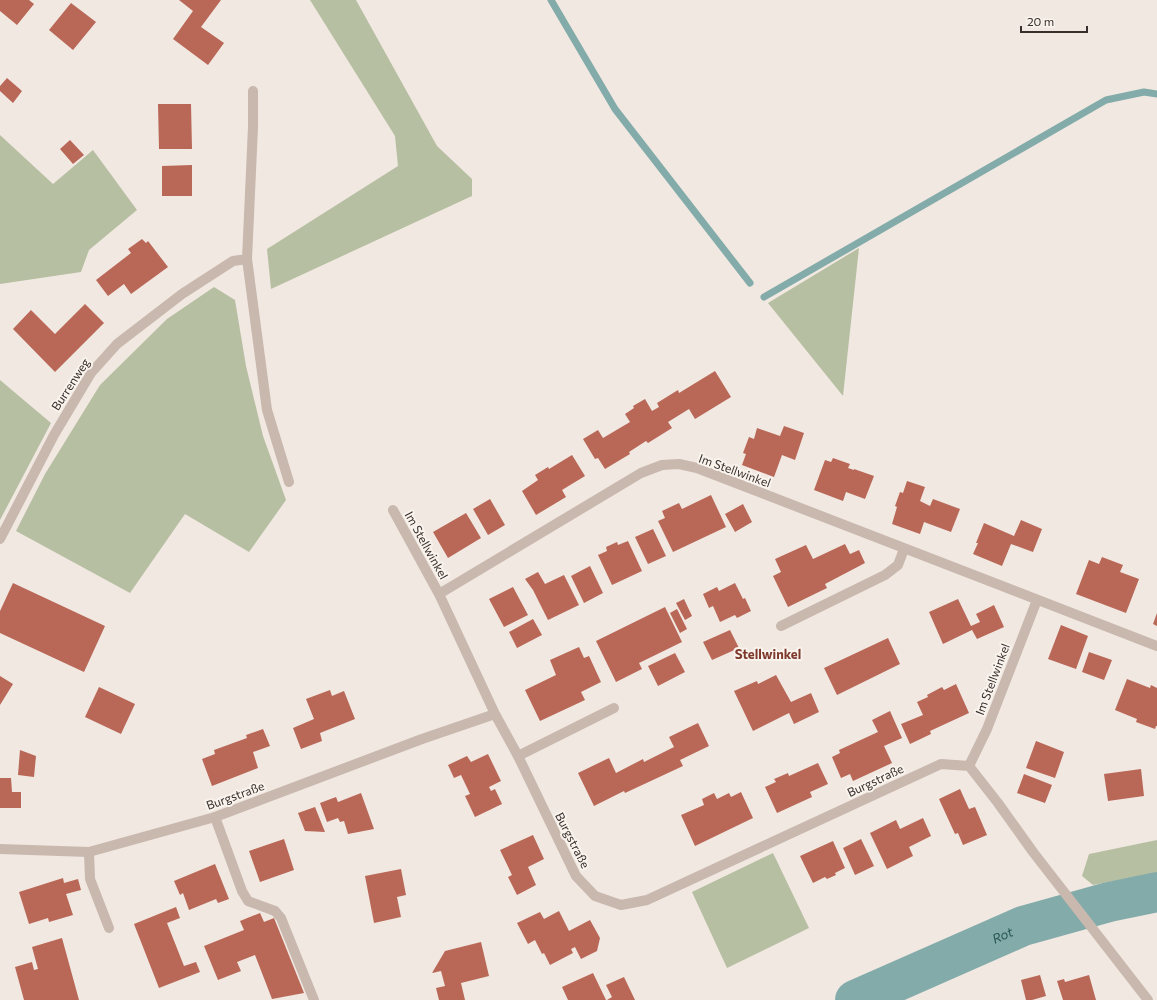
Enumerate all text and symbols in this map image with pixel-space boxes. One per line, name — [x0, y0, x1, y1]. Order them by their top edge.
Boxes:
scale bar — [1021, 8, 1087, 34]
text: 20 m — [1027, 14, 1054, 28]
street label: Burrenweg — [48, 355, 92, 413]
street label: Im Stellwinkel — [697, 451, 773, 489]
street label: Im Stellwinkel — [403, 509, 451, 581]
street label: Im Stellwinkel — [972, 641, 1012, 717]
district label: Stellwinkel — [735, 646, 801, 662]
street label: Burgstraße — [845, 761, 905, 799]
street label: Burgstraße — [204, 778, 266, 812]
street label: Burgstraße — [553, 810, 593, 870]
water label: Rot — [989, 923, 1016, 947]

